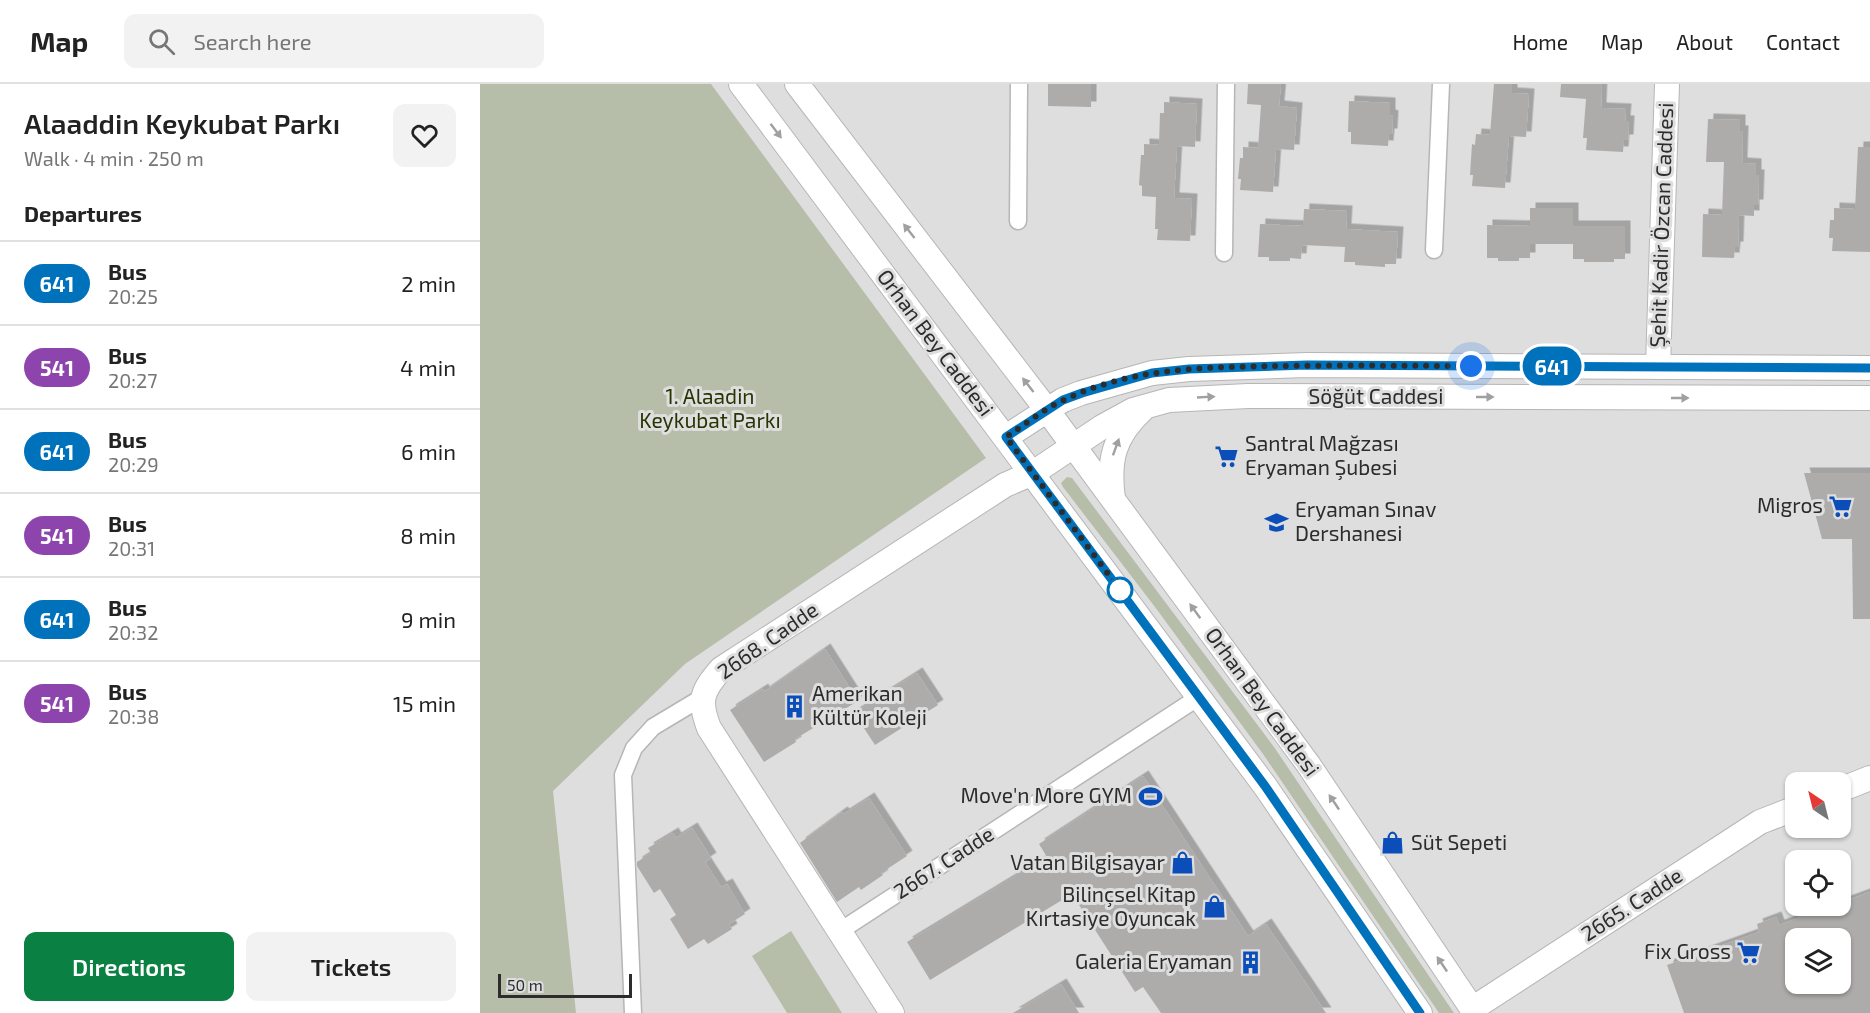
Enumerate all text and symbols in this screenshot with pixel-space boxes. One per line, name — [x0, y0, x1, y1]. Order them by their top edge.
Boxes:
search box — [124, 14, 544, 68]
text: Map — [30, 24, 88, 58]
icon: search — [145, 25, 178, 58]
text: Search here — [193, 28, 312, 54]
text: Home — [1512, 29, 1568, 54]
text: Map — [1601, 29, 1643, 54]
text: About — [1676, 29, 1733, 54]
text: Contact — [1766, 29, 1840, 54]
street label: Şehit Kadir Özcan Caddesi — [1644, 102, 1679, 348]
button: heart — [393, 104, 456, 167]
text: Alaaddin Keykubat Parkı — [24, 106, 340, 140]
one-way arrow — [770, 122, 782, 138]
text: Walk · 4 min · 250 m — [24, 146, 204, 170]
text: Departures — [24, 200, 142, 226]
one-way arrow — [904, 223, 916, 238]
text: Bus — [108, 258, 147, 284]
street label: Orhan Bey Caddesi — [873, 264, 1000, 420]
text: 2 min — [401, 270, 456, 296]
text: 641 — [40, 271, 74, 296]
text: 20:25 — [108, 284, 158, 308]
text: Bus — [108, 342, 147, 368]
line badge: 641 — [1518, 346, 1586, 386]
your location — [1456, 351, 1486, 381]
text: 4 min — [400, 354, 456, 380]
text: 641 — [1535, 354, 1569, 379]
text: 541 — [40, 355, 74, 380]
text: 20:27 — [108, 368, 158, 392]
one-way arrow — [1022, 377, 1035, 393]
park label: 1. Alaadin Keykubat Parkı — [639, 383, 781, 432]
street label: Söğüt Caddesi — [1309, 383, 1443, 408]
one-way arrow — [1476, 392, 1495, 402]
one-way arrow — [1197, 393, 1216, 402]
one-way arrow — [1671, 393, 1690, 403]
text: Bus — [108, 426, 147, 452]
place label: Santral Mağzası Eryaman Şubesi — [1245, 430, 1399, 481]
one-way arrow — [1112, 437, 1122, 455]
text: 6 min — [401, 438, 456, 464]
text: 641 — [40, 439, 74, 464]
supermarket icon: Santral Mağzası Eryaman Şubesi — [1214, 443, 1240, 469]
text: 20:29 — [108, 452, 159, 476]
place label: Migros — [1757, 492, 1823, 517]
supermarket icon: Migros — [1828, 493, 1854, 519]
place label: Eryaman Sınav Dershanesi — [1295, 496, 1436, 545]
school or university icon: Eryaman Sınav Dershanesi — [1264, 509, 1290, 535]
text: Bus — [108, 510, 147, 536]
text: 8 min — [400, 522, 456, 548]
text: 541 — [40, 523, 74, 548]
text: 20:31 — [108, 536, 155, 560]
unlabelled marker — [1107, 577, 1133, 603]
text: Bus — [108, 594, 147, 620]
street label: 2668. Cadde — [712, 596, 822, 684]
one-way arrow — [1189, 603, 1201, 618]
text: 9 min — [401, 606, 456, 632]
text: 641 — [40, 607, 74, 632]
text: 20:32 — [108, 620, 158, 644]
street label: Orhan Bey Caddesi — [1201, 622, 1325, 780]
text: Bus — [108, 678, 147, 704]
place label: Amerikan Kültür Koleji — [812, 680, 927, 730]
text: 15 min — [393, 690, 456, 716]
text: 541 — [40, 691, 74, 716]
building icon: Amerikan Kültür Koleji — [781, 693, 807, 719]
text: 20:38 — [108, 704, 159, 728]
north arrow — [1785, 772, 1851, 838]
map controls — [1785, 772, 1851, 994]
place label: Move'n More GYM — [961, 782, 1132, 807]
sports icon: Move'n More GYM — [1137, 783, 1163, 809]
one-way arrow — [1328, 795, 1340, 811]
street label: 2667. Cadde — [889, 820, 998, 903]
place label: Süt Sepeti — [1411, 829, 1507, 854]
shop icon: Süt Sepeti — [1380, 830, 1406, 856]
place label: Vatan Bilgisayar — [1010, 849, 1166, 874]
shop icon: Vatan Bilgisayar — [1170, 850, 1196, 876]
button: locate — [1785, 850, 1851, 916]
street label: 2665. Cadde — [1576, 862, 1686, 946]
place label: Bilinçsel Kitap Kırtasiye Oyuncak — [1026, 881, 1196, 930]
shop icon: Bilinçsel Kitap Kırtasiye Oyuncak — [1201, 894, 1227, 920]
button: layers — [1785, 928, 1851, 994]
button: Directions — [24, 932, 234, 1001]
button: Tickets — [246, 932, 456, 1001]
place label: Fix Gross — [1644, 938, 1731, 963]
supermarket icon: Fix Gross — [1736, 939, 1762, 965]
place label: Galeria Eryaman — [1075, 948, 1232, 973]
building icon: Galeria Eryaman — [1237, 949, 1263, 975]
one-way arrow — [1437, 956, 1448, 973]
scale bar — [498, 971, 632, 998]
text: 50 m — [507, 975, 543, 994]

